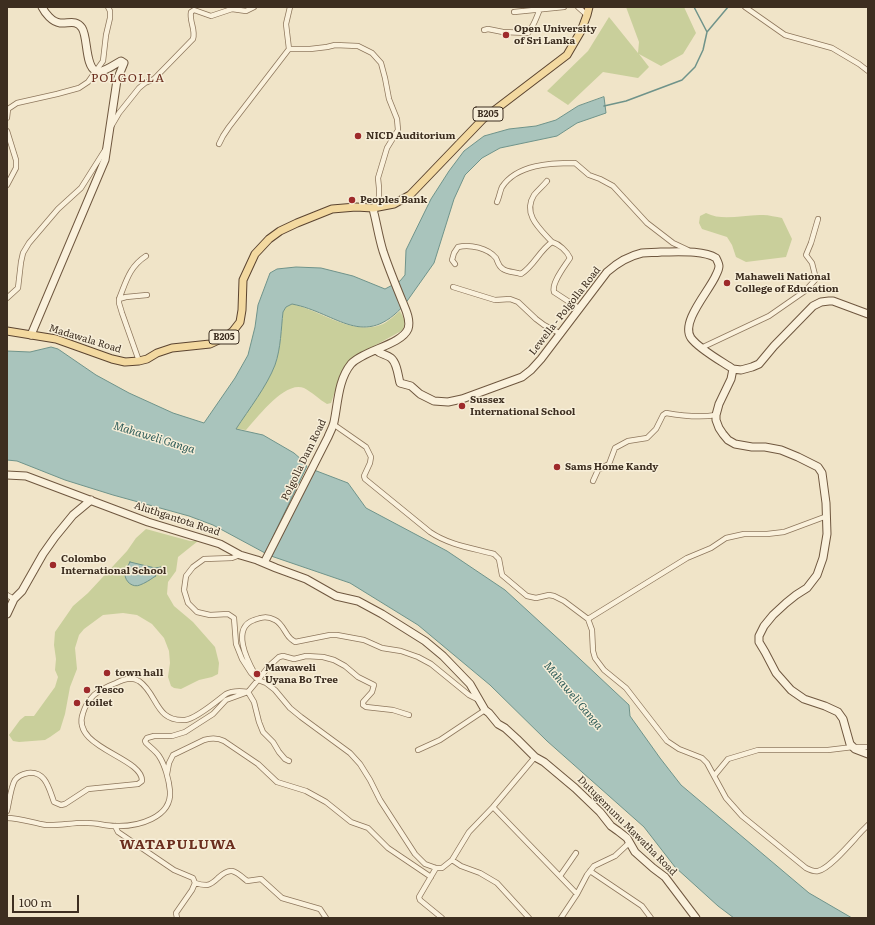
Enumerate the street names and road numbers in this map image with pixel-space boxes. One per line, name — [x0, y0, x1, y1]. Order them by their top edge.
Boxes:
road number: B205 — [473, 107, 503, 121]
street label: Lewella - Polgolla Road — [527, 264, 603, 358]
street label: Madawala Road — [47, 322, 123, 356]
road number: B205 — [209, 330, 239, 344]
street label: Polgolla Dam Road — [279, 417, 329, 503]
street label: Aluthgantota Road — [133, 499, 221, 539]
street label: Dutugemunu Mawatha Road — [575, 774, 679, 878]

